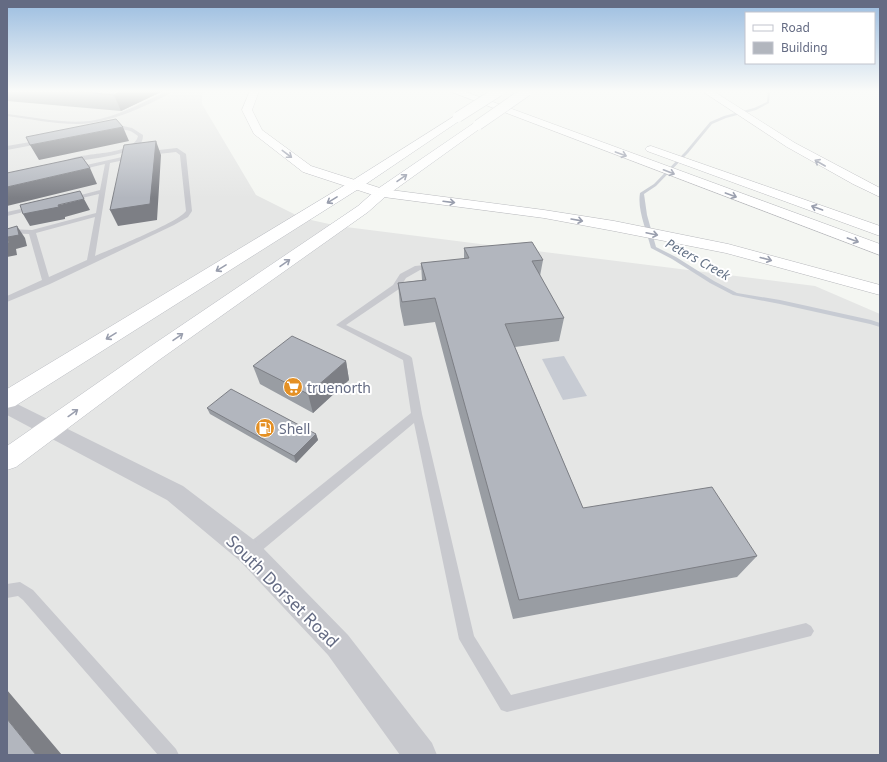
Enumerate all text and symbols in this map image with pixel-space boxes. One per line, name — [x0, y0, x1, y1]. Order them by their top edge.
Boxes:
legend — [745, 12, 875, 64]
text: Road — [781, 19, 810, 36]
text: Building — [781, 39, 828, 56]
one-way arrow — [281, 150, 292, 158]
one-way arrow — [614, 150, 626, 158]
one-way arrow — [814, 158, 826, 166]
one-way arrow — [662, 168, 674, 176]
one-way arrow — [396, 174, 407, 182]
one-way arrow — [724, 192, 737, 199]
one-way arrow — [326, 196, 338, 204]
one-way arrow — [442, 198, 455, 205]
one-way arrow — [811, 204, 823, 212]
one-way arrow — [570, 216, 583, 224]
one-way arrow — [645, 230, 658, 238]
water label: Peters Creek — [663, 234, 734, 284]
one-way arrow — [846, 237, 858, 245]
one-way arrow — [759, 256, 772, 263]
one-way arrow — [280, 259, 291, 267]
one-way arrow — [216, 264, 227, 272]
one-way arrow — [105, 332, 116, 341]
one-way arrow — [173, 333, 184, 341]
supermarket icon: truenorth — [282, 376, 304, 398]
place label: truenorth — [307, 378, 371, 397]
one-way arrow — [68, 409, 79, 417]
fuel station icon: Shell — [254, 417, 276, 439]
place label: Shell — [279, 419, 310, 438]
street label: South Dorset Road — [222, 530, 344, 652]

